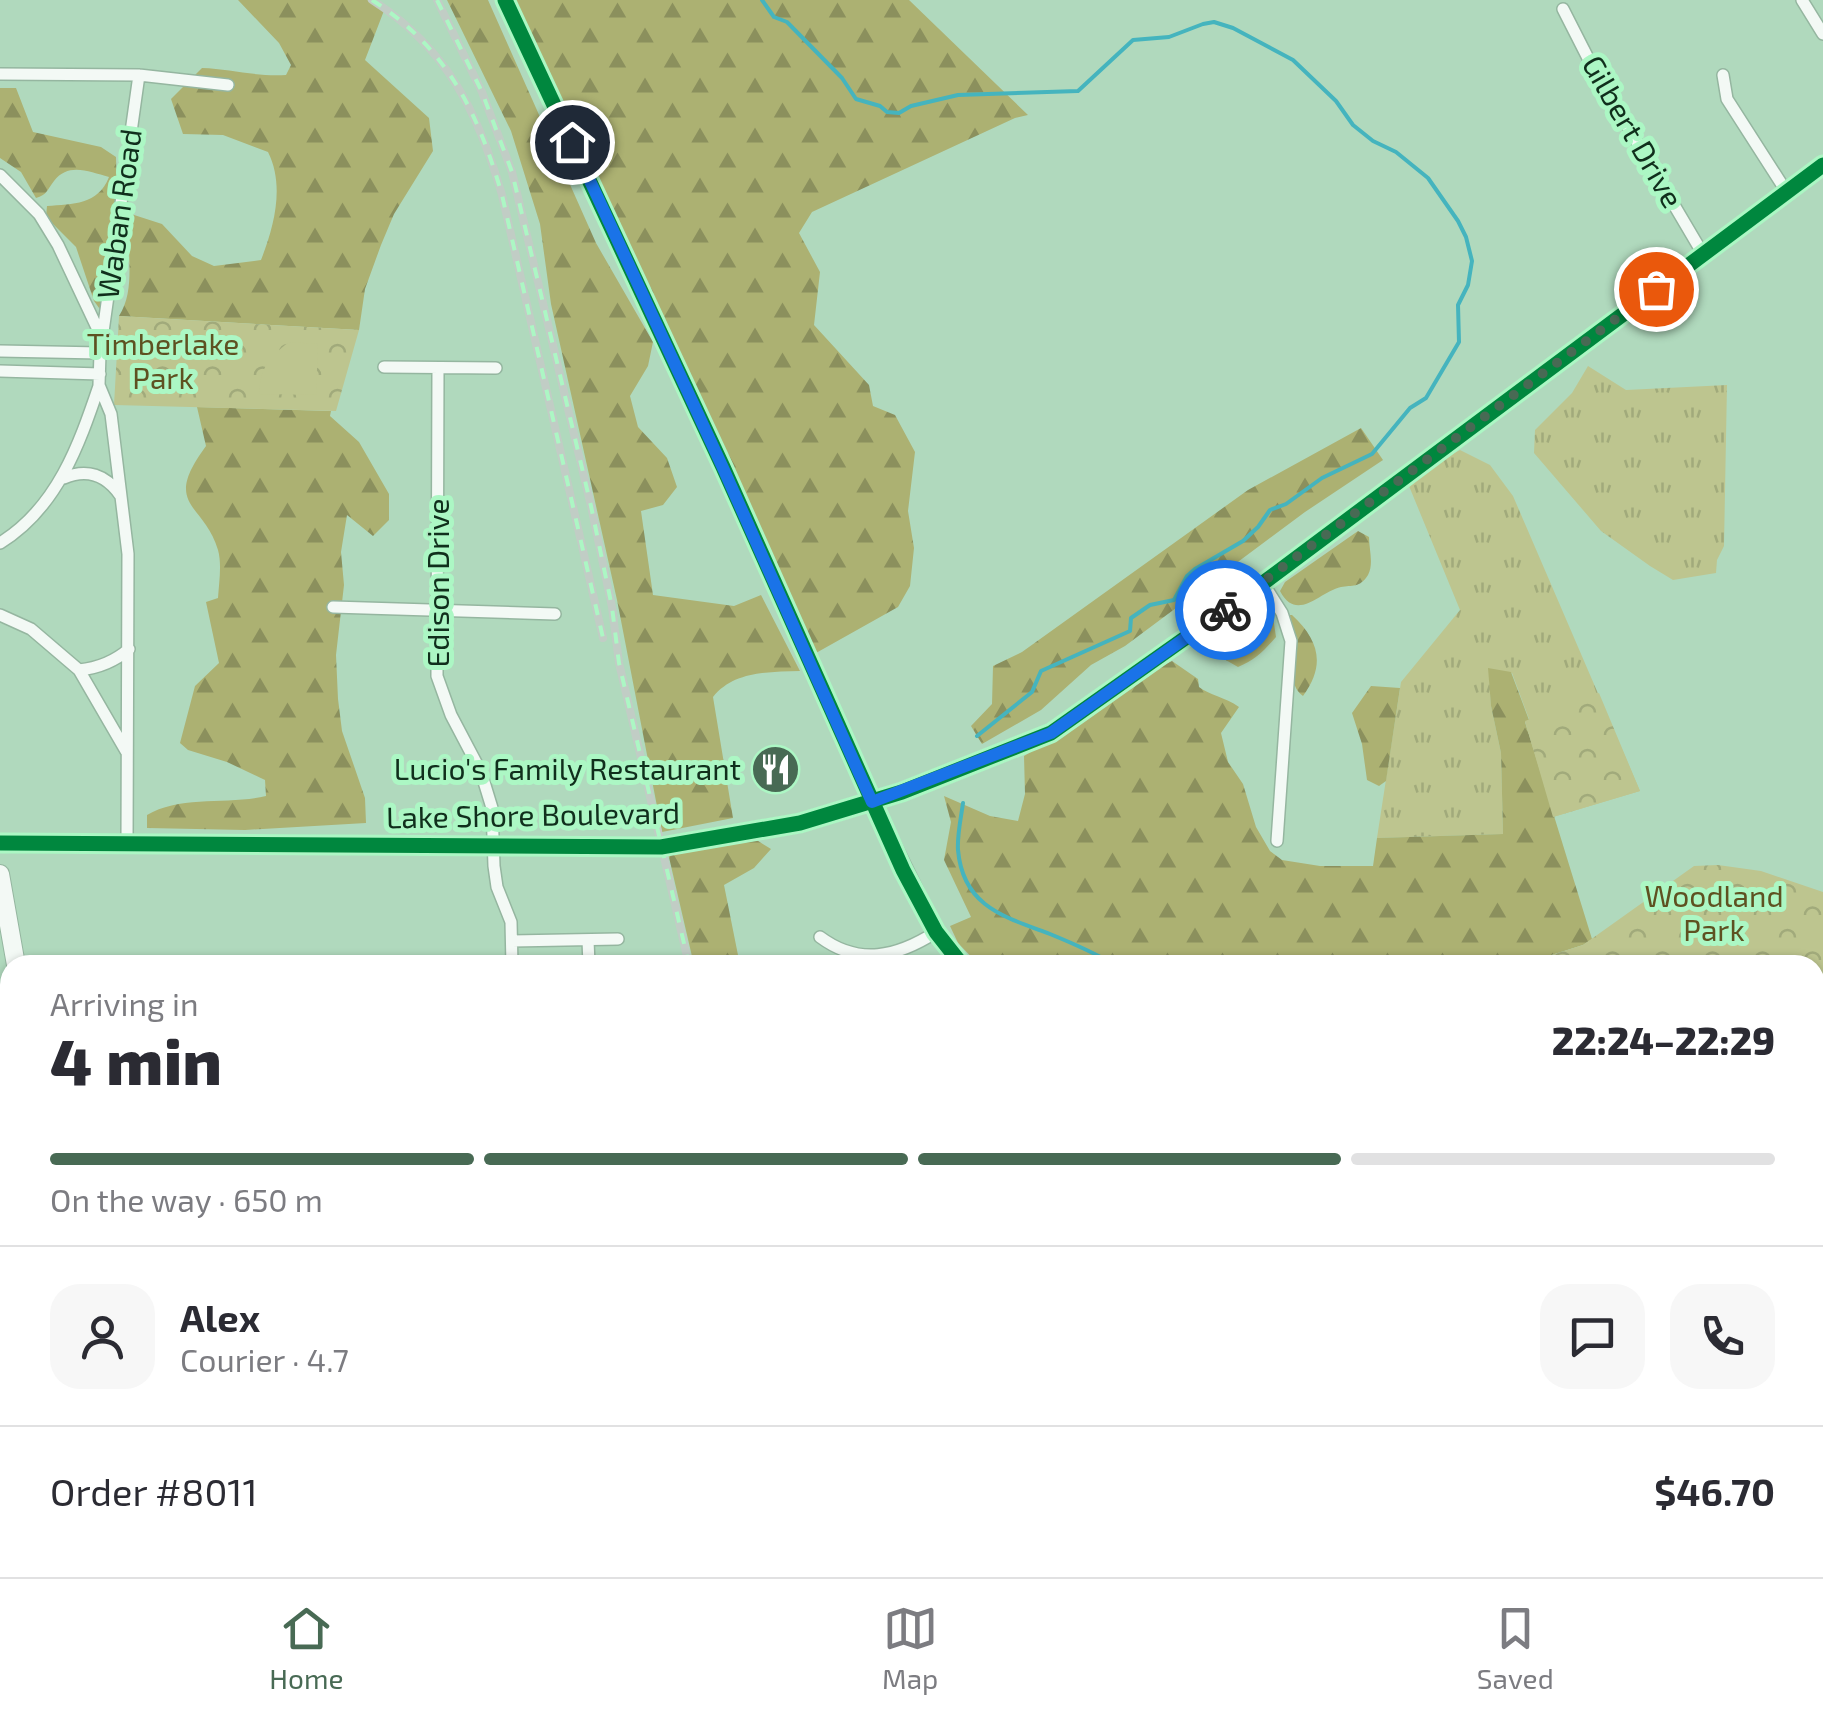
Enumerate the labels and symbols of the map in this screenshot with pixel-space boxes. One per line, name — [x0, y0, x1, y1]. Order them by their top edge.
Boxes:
street label: Gilbert Drive — [1576, 48, 1692, 214]
pin — [530, 100, 615, 185]
street label: Waban Road — [88, 126, 148, 301]
pin — [1614, 247, 1699, 332]
park label: Timberlake Park — [87, 325, 239, 395]
street label: Edison Drive — [419, 498, 455, 668]
courier — [1175, 560, 1275, 660]
restaurant icon: Lucio's Family Restaurant — [750, 744, 802, 796]
place label: Lucio's Family Restaurant — [394, 750, 741, 786]
street label: Lake Shore Boulevard — [386, 793, 680, 835]
park label: Woodland Park — [1644, 877, 1784, 947]

